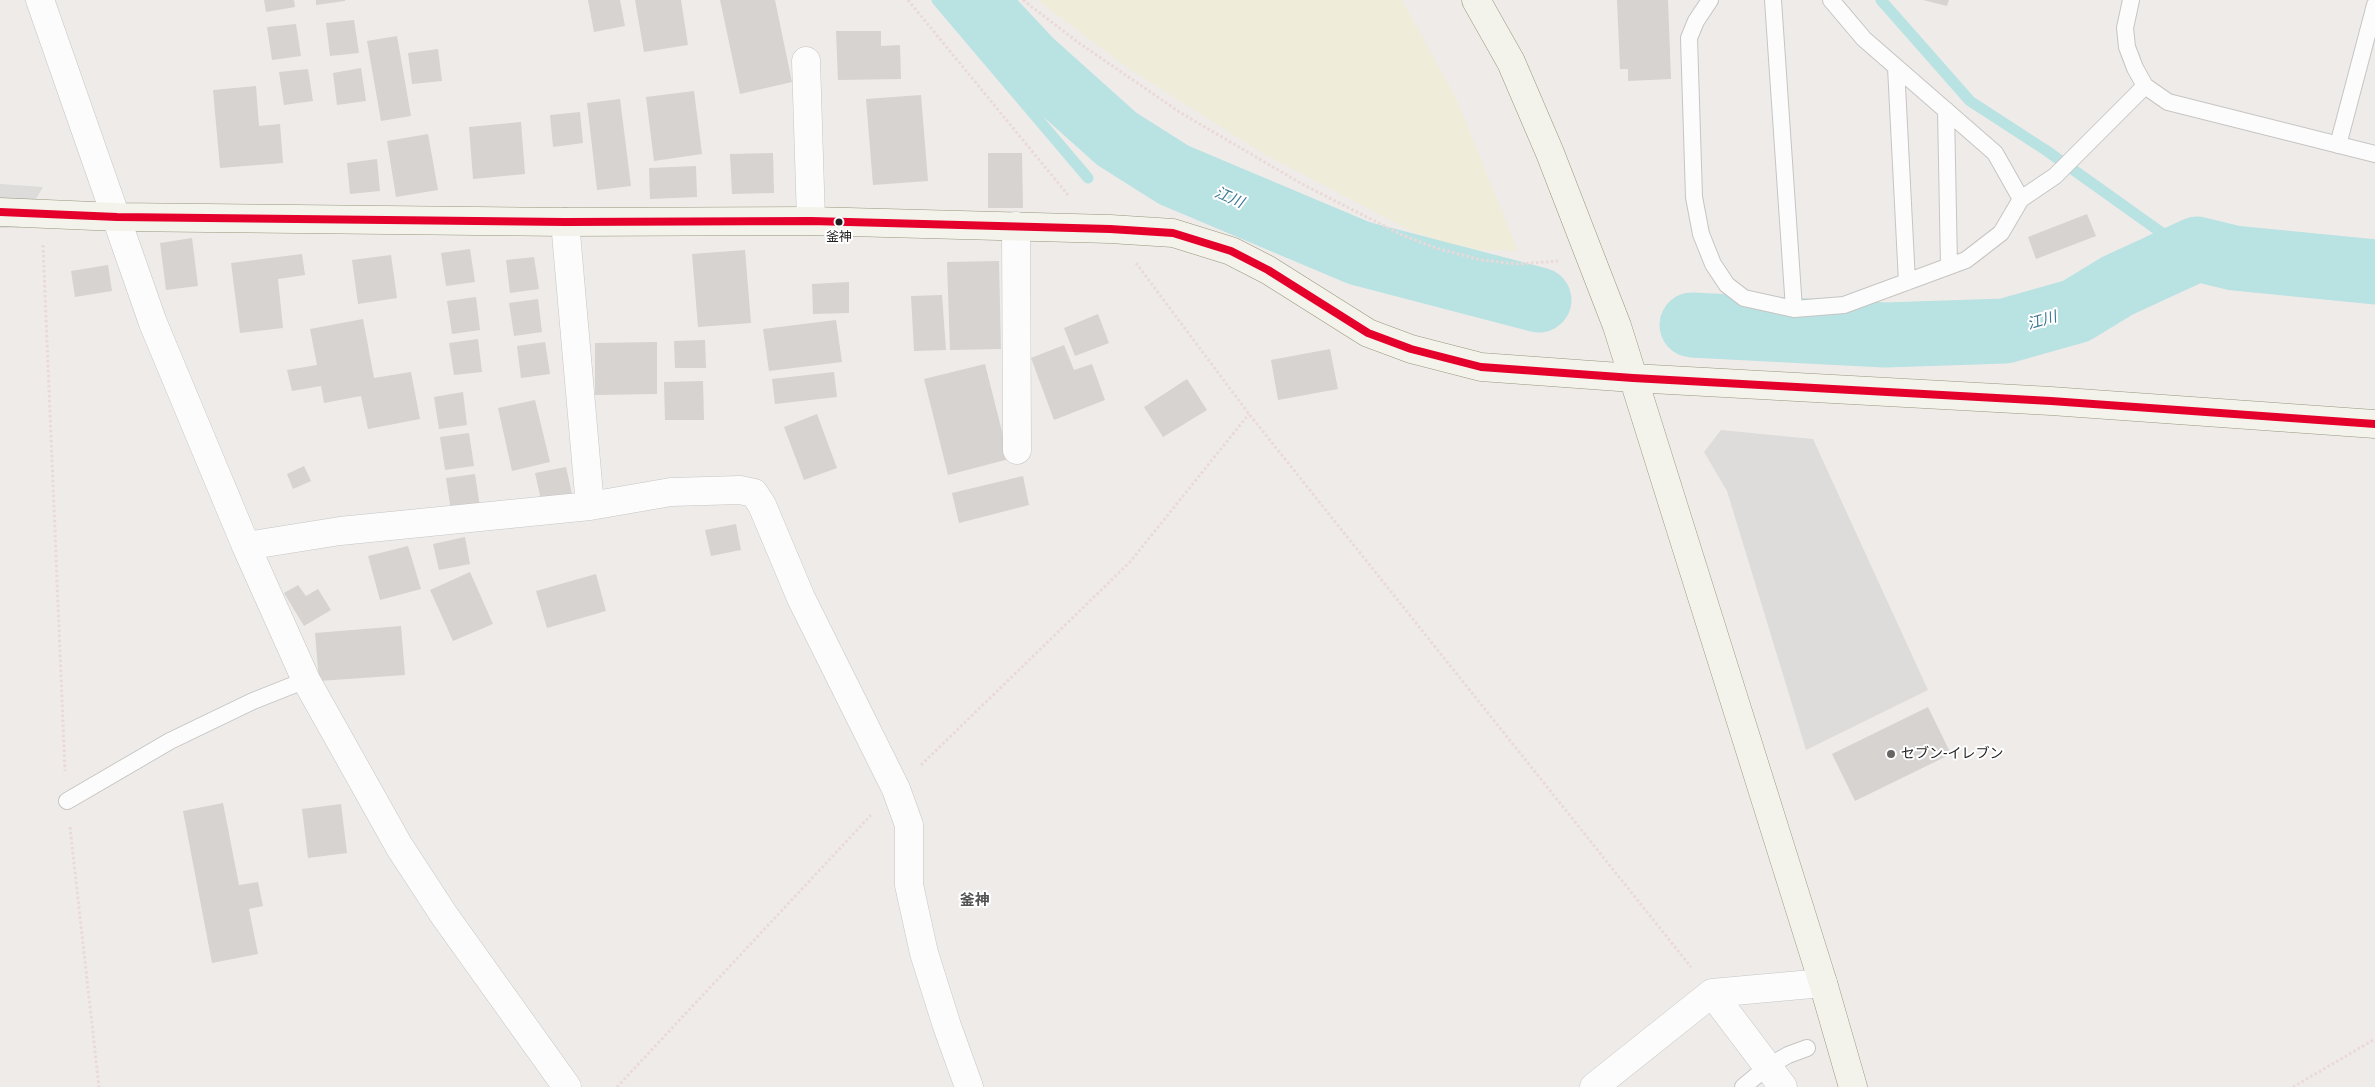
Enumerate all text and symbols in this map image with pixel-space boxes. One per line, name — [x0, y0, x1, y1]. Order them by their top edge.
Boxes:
water label: 江川 — [1212, 184, 1246, 212]
marker: 釜神 — [834, 217, 844, 227]
place label: 釜神 — [826, 229, 852, 245]
water label: 江川 — [2025, 308, 2059, 334]
place label: セブン-イレブン — [1901, 746, 2004, 762]
marker: セブン-イレブン — [1885, 748, 1897, 760]
district label: 釜神 — [960, 892, 990, 910]

